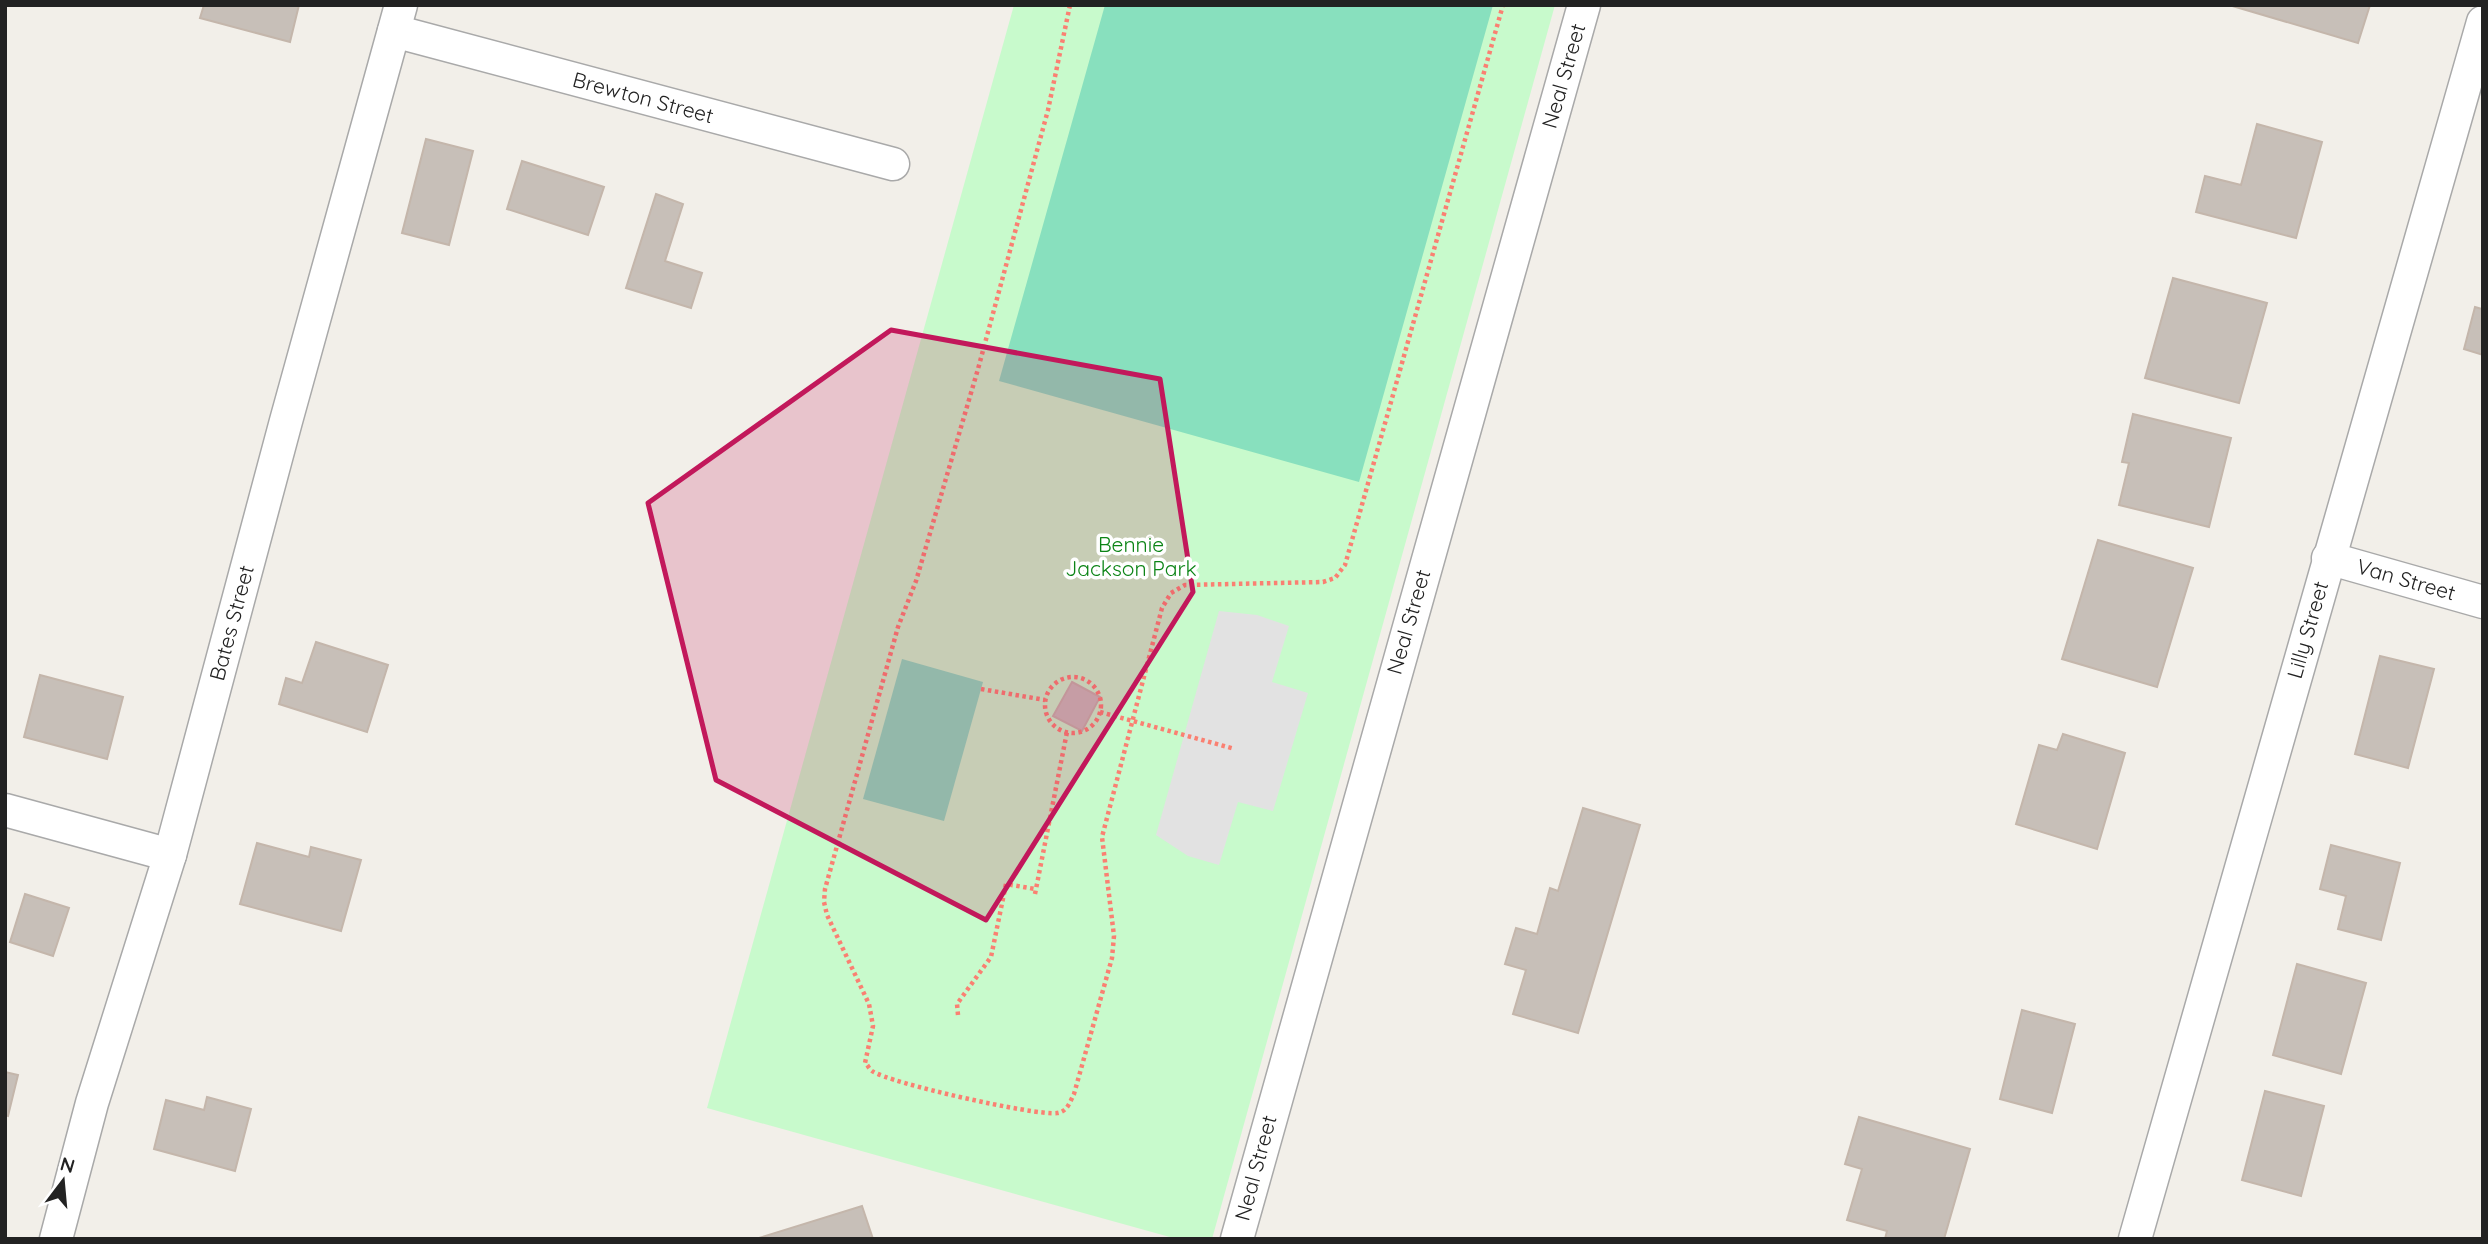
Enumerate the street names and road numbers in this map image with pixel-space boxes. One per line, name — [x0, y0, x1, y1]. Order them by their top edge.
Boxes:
street label: Neal Street — [1536, 20, 1590, 131]
street label: Brewton Street — [570, 66, 717, 128]
street label: Van Street — [2354, 553, 2459, 606]
street label: Bates Street — [203, 562, 259, 683]
street label: Neal Street — [1381, 566, 1435, 677]
street label: Lilly Street — [2281, 578, 2333, 681]
street label: Neal Street — [1229, 1112, 1282, 1223]

